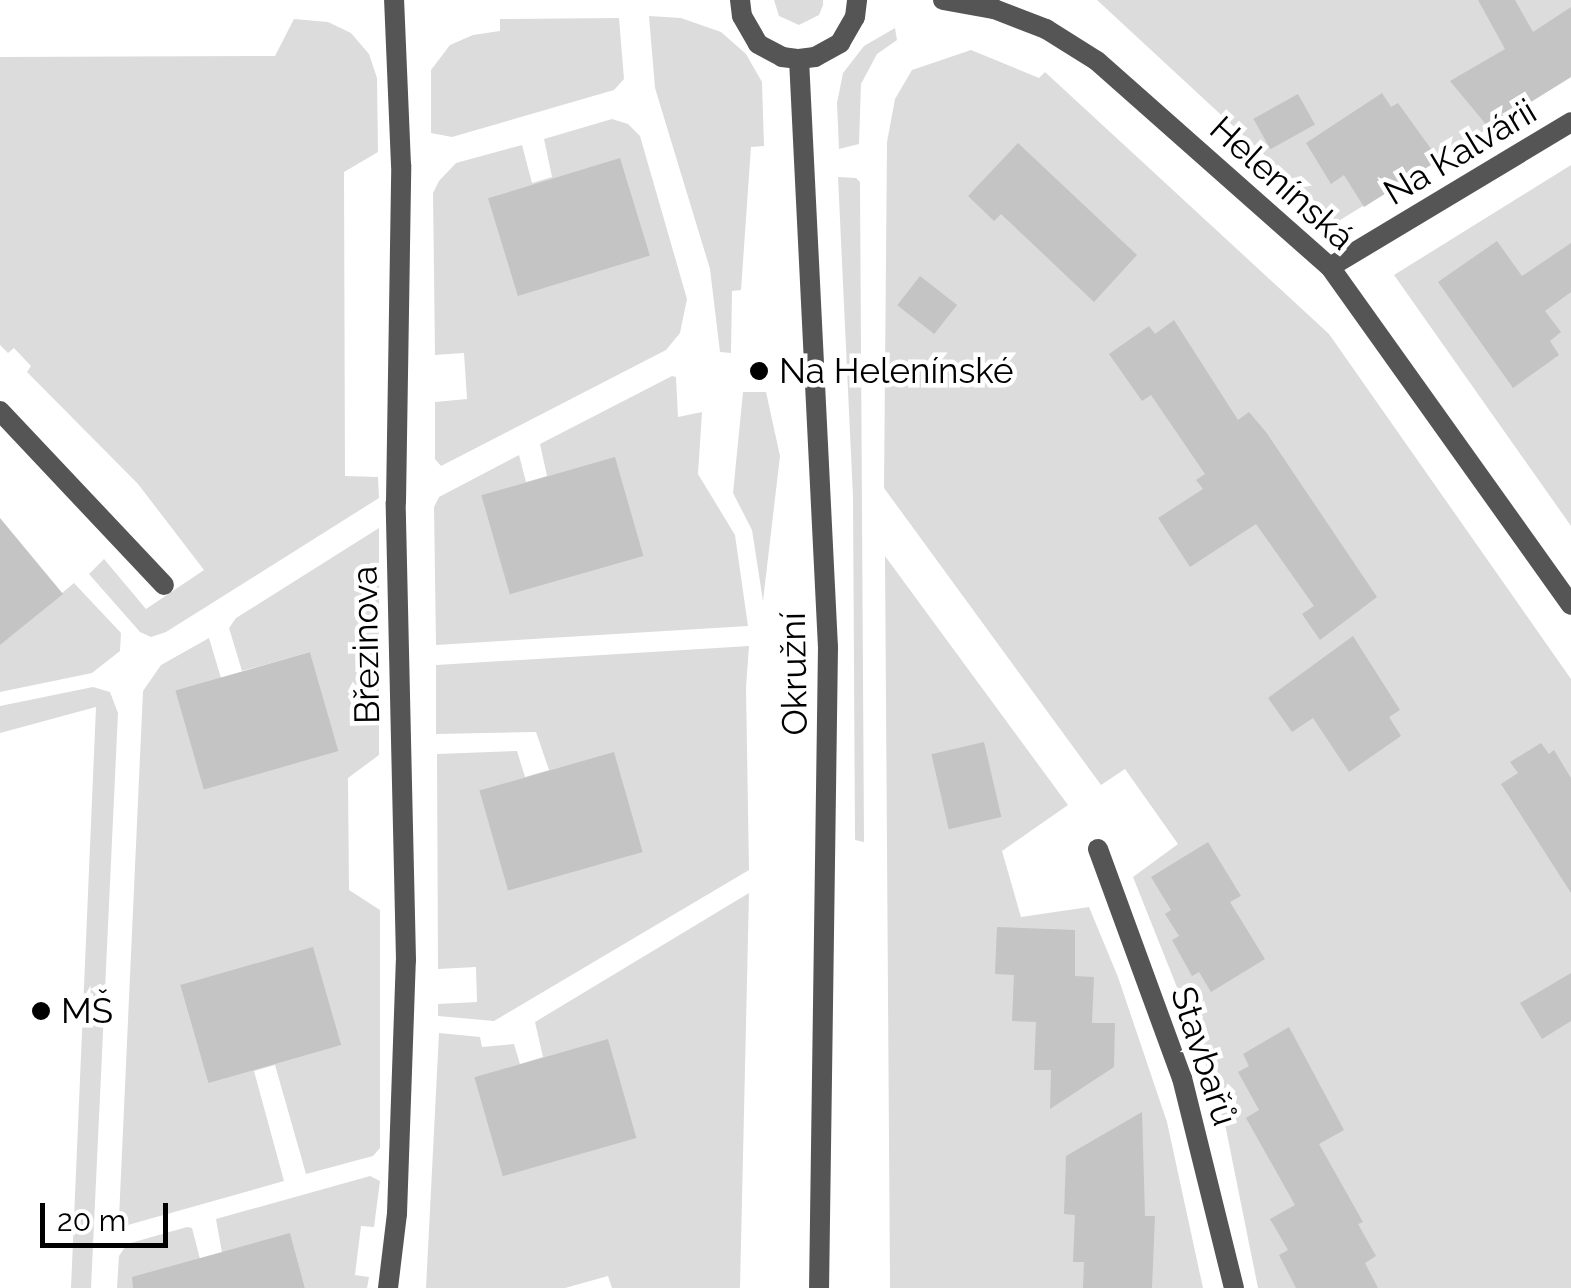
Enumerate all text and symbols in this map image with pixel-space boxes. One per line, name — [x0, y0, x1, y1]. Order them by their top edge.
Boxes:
street label: Na Kalvárii — [1376, 90, 1544, 214]
street label: Helenínská — [1201, 107, 1363, 259]
place label: Na Helenínské — [779, 350, 1013, 392]
marker: Na Helenínské — [748, 360, 770, 382]
street label: Březinova — [344, 566, 388, 724]
street label: Okružní — [772, 612, 816, 736]
street label: Stavbařů — [1162, 981, 1246, 1131]
place label: MŠ — [61, 990, 113, 1032]
marker: MŠ — [30, 1000, 52, 1022]
scale bar — [45, 1183, 172, 1245]
text: 20 m — [57, 1203, 126, 1238]

